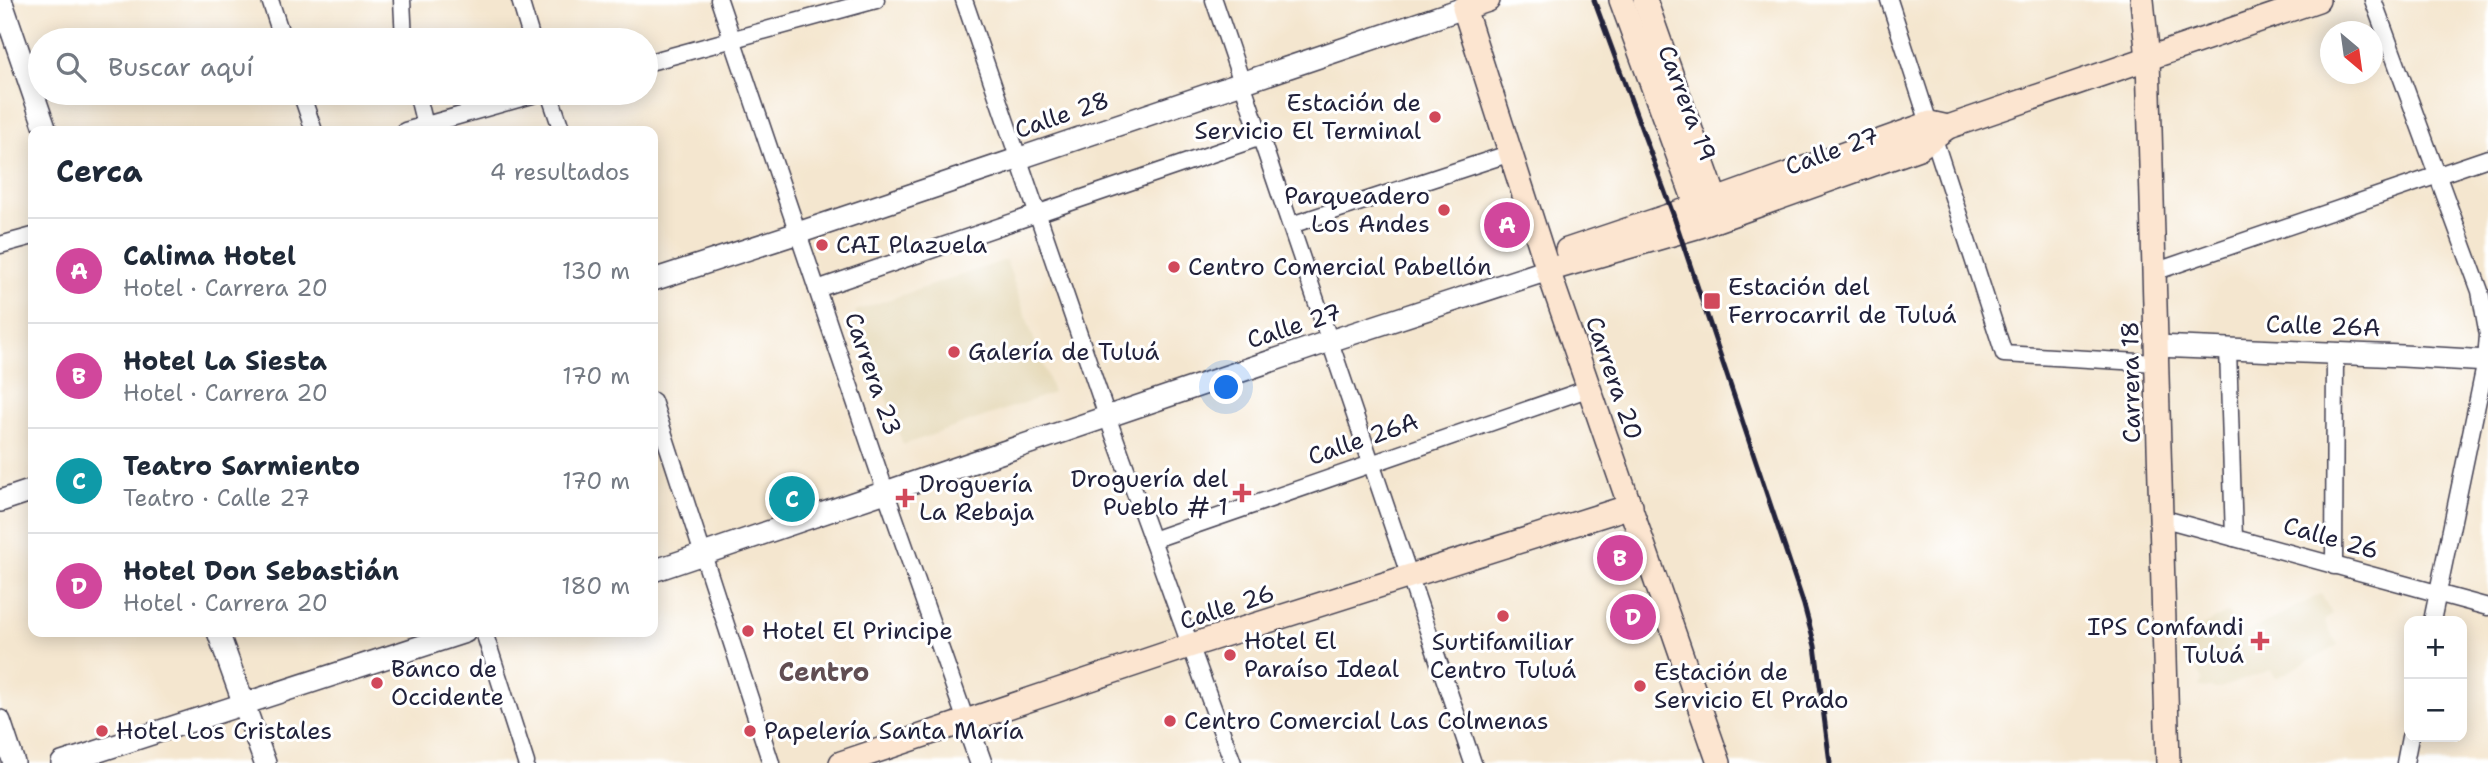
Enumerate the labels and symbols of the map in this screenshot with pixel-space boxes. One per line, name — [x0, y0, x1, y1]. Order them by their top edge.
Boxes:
north arrow — [2320, 21, 2383, 84]
street label: Carrera 19 — [1650, 41, 1724, 165]
street label: Calle 28 — [1010, 84, 1114, 146]
place label: Estación de Servicio El Terminal — [1195, 87, 1422, 147]
marker: Estación de Servicio El Terminal — [1427, 109, 1443, 125]
street label: Calle 27 — [1781, 119, 1883, 183]
place label: Parqueadero Los Andes — [1284, 180, 1430, 240]
pin: A — [1484, 199, 1530, 251]
marker: Parqueadero Los Andes — [1436, 202, 1452, 218]
place label: CAI Plazuela — [836, 229, 987, 261]
marker: CAI Plazuela — [814, 237, 830, 253]
place label: Centro Comercial Pabellón — [1188, 251, 1492, 283]
marker: Centro Comercial Pabellón — [1166, 259, 1182, 275]
place label: Estación del Ferrocarril de Tuluá — [1728, 271, 1957, 331]
marker: Estación del Ferrocarril de Tuluá — [1702, 291, 1722, 311]
street label: Calle 27 — [1243, 296, 1345, 356]
street label: Carrera 23 — [837, 308, 909, 440]
street label: Calle 26A — [2265, 308, 2381, 344]
street label: Carrera 20 — [1578, 312, 1650, 444]
street label: Carrera 18 — [2114, 321, 2148, 443]
place label: Galería de Tuluá — [968, 336, 1160, 368]
marker: Galería de Tuluá — [946, 344, 962, 360]
your location — [1209, 370, 1243, 404]
street label: Calle 26A — [1304, 405, 1422, 473]
place label: Droguería del Pueblo # 1 — [1071, 463, 1229, 523]
place label: Droguería La Rebaja — [919, 468, 1034, 528]
pin: C — [769, 473, 815, 525]
marker: Droguería del Pueblo # 1 — [1234, 485, 1250, 501]
marker: Droguería La Rebaja — [897, 490, 913, 506]
street label: Calle 26 — [2280, 509, 2382, 567]
pin: B — [1597, 532, 1643, 584]
street label: Calle 26 — [1176, 577, 1278, 637]
pin: D — [1610, 591, 1656, 643]
marker: Surtifamiliar Centro Tuluá — [1495, 608, 1511, 624]
place label: IPS Comfandi Tuluá — [2087, 611, 2244, 671]
place label: Hotel El Principe — [762, 615, 953, 647]
marker: Hotel El Principe — [740, 623, 756, 639]
place label: Hotel El Paraíso Ideal — [1244, 625, 1400, 685]
place label: Surtifamiliar Centro Tuluá — [1430, 626, 1576, 686]
marker: IPS Comfandi Tuluá — [2250, 631, 2270, 651]
marker: Hotel El Paraíso Ideal — [1222, 647, 1238, 663]
place label: Banco de Occidente — [391, 653, 504, 713]
district label: Centro — [779, 654, 869, 689]
place label: Estación de Servicio El Prado — [1654, 656, 1849, 716]
marker: Banco de Occidente — [369, 675, 385, 691]
marker: Estación de Servicio El Prado — [1632, 678, 1648, 694]
place label: Centro Comercial Las Colmenas — [1184, 705, 1549, 737]
marker: Centro Comercial Las Colmenas — [1162, 713, 1178, 729]
place label: Hotel Los Cristales — [116, 715, 332, 747]
place label: Papelería Santa María — [764, 715, 1024, 747]
marker: Hotel Los Cristales — [94, 723, 110, 739]
marker: Papelería Santa María — [742, 723, 758, 739]

